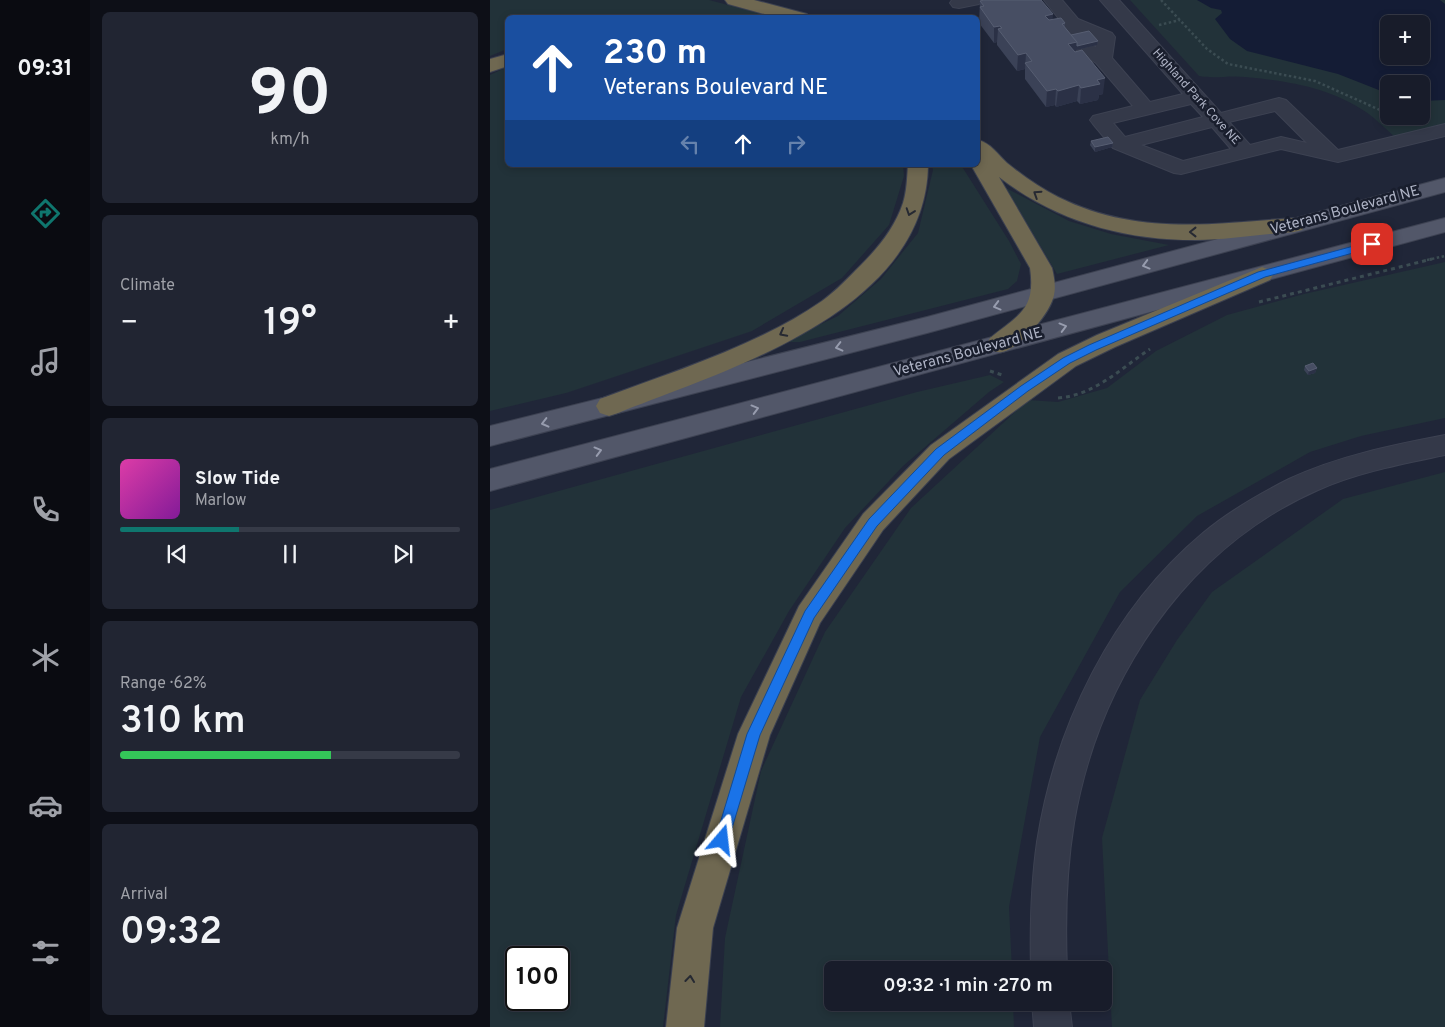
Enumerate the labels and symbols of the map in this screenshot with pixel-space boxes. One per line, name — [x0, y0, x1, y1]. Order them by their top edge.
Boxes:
street label: Highland Park Cove NE — [1149, 46, 1243, 148]
street label: Veterans Boulevard NE — [1268, 182, 1422, 240]
one-way arrow — [1034, 191, 1043, 201]
one-way arrow — [905, 207, 915, 216]
pin — [1351, 223, 1393, 265]
one-way arrow — [1189, 227, 1196, 237]
one-way arrow — [1142, 260, 1150, 270]
one-way arrow — [993, 300, 1001, 310]
one-way arrow — [1058, 323, 1066, 333]
street label: Veterans Boulevard NE — [891, 324, 1045, 382]
one-way arrow — [779, 327, 788, 337]
one-way arrow — [835, 341, 844, 352]
one-way arrow — [751, 404, 760, 415]
one-way arrow — [541, 417, 549, 427]
one-way arrow — [594, 446, 603, 457]
position arrow — [695, 813, 747, 865]
speed limit sign: 100 — [505, 946, 570, 1011]
one-way arrow — [684, 974, 695, 982]

